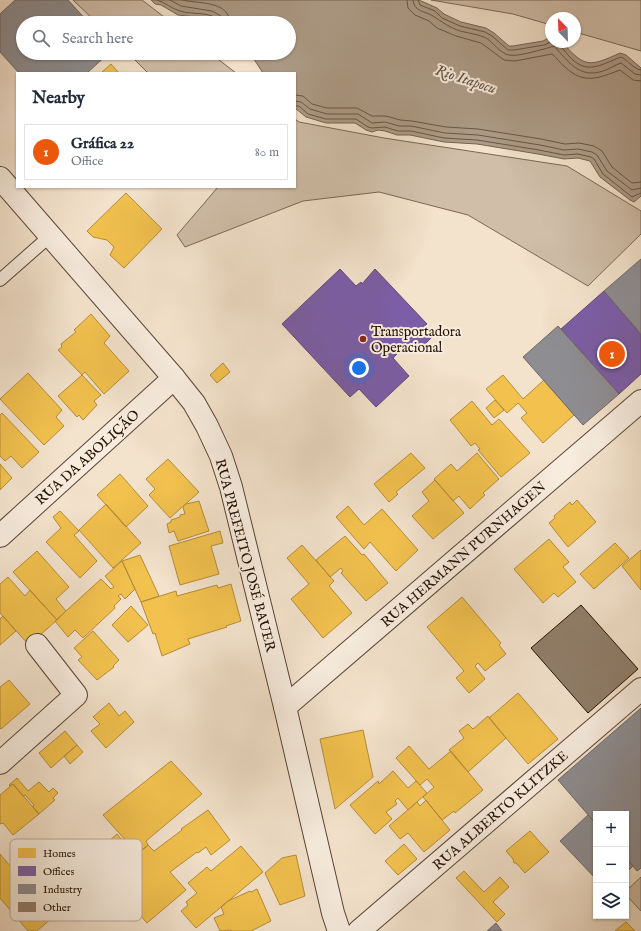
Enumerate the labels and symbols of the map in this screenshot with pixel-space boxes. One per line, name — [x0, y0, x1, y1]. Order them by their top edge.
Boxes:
north arrow — [545, 12, 581, 48]
water label: Rio Itapocu — [433, 61, 499, 98]
place label: Transportadora Operacional — [371, 323, 462, 357]
marker: Transportadora Operacional — [358, 334, 368, 344]
pin: 1 — [599, 339, 625, 369]
your location — [349, 358, 369, 378]
street label: RUA DA ABOLIÇÃO — [31, 405, 144, 509]
street label: RUA PREFEITO JOSÉ BAUER — [211, 457, 281, 654]
street label: RUA HERMANN PURNHAGEN — [377, 478, 550, 631]
street label: RUA ALBERTO KLITZKE — [429, 747, 572, 874]
legend — [10, 839, 142, 921]
text: Homes — [43, 847, 76, 861]
text: Offices — [43, 865, 74, 879]
text: Industry — [43, 883, 83, 897]
text: Other — [43, 901, 71, 915]

